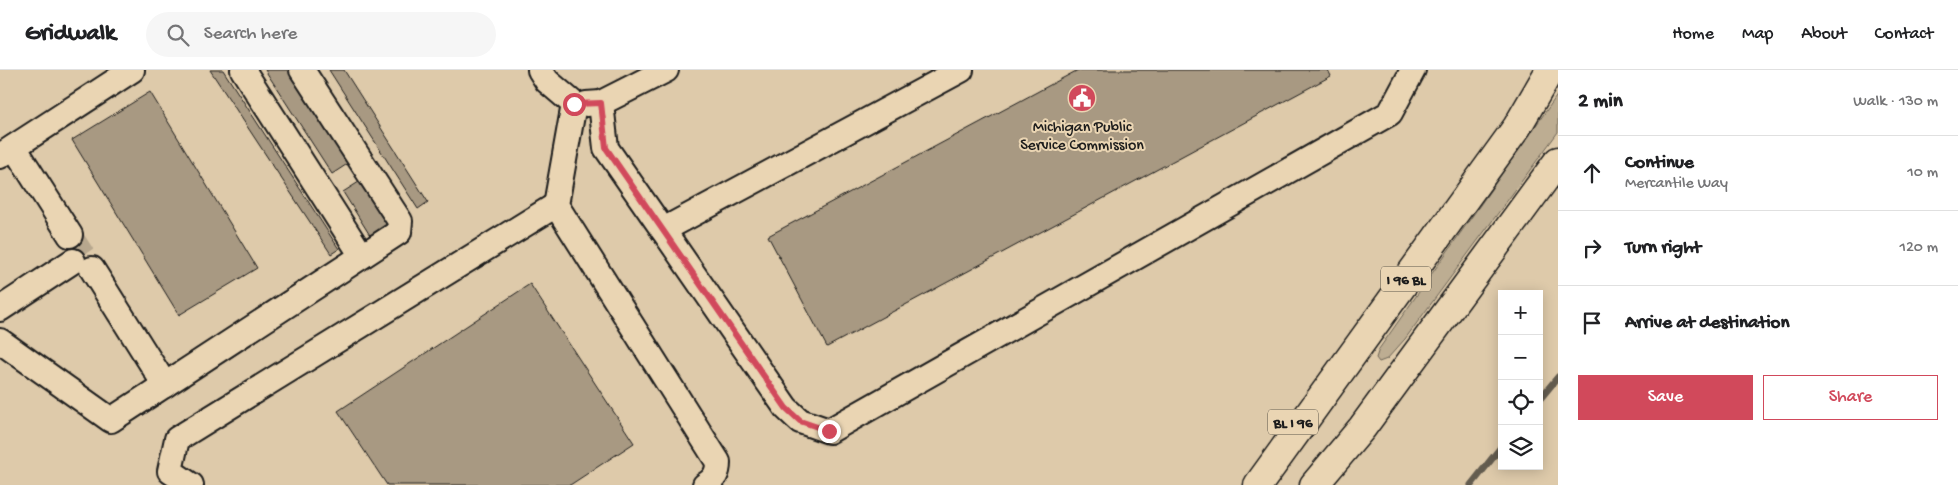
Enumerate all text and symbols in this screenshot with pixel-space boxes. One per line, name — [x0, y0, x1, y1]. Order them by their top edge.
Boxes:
search box — [146, 12, 496, 57]
text: Gridwalk — [25, 20, 116, 49]
icon: search — [164, 21, 192, 49]
text: Search here — [204, 23, 297, 46]
text: Home — [1672, 24, 1714, 45]
text: Map — [1742, 24, 1773, 45]
text: About — [1801, 24, 1847, 45]
text: Contact — [1875, 24, 1933, 45]
public building icon: Michigan Public Service Commission — [1067, 83, 1097, 113]
text: 2 min — [1578, 90, 1623, 115]
route start — [563, 93, 586, 116]
text: Walk · 130 m — [1853, 93, 1938, 112]
place label: Michigan Public Service Commission — [1020, 119, 1144, 156]
text: Continue — [1625, 152, 1694, 175]
icon: ahead — [1578, 159, 1606, 187]
text: 10 m — [1907, 164, 1938, 183]
text: Mercantile Way — [1625, 175, 1728, 194]
icon: right — [1578, 234, 1606, 262]
text: Turn right — [1625, 237, 1701, 260]
text: 120 m — [1899, 239, 1938, 258]
road number: I 96 BL — [1381, 266, 1431, 292]
map controls — [1498, 290, 1543, 470]
button: + — [1498, 290, 1543, 335]
icon: arrive — [1578, 309, 1606, 337]
text: Arrive at destination — [1625, 312, 1789, 335]
button: − — [1498, 335, 1543, 380]
button: Save — [1578, 375, 1753, 420]
button: Share — [1763, 375, 1938, 420]
button: locate — [1498, 380, 1543, 425]
road number: BL I 96 — [1268, 410, 1318, 434]
route end — [818, 420, 841, 443]
button: layers — [1498, 425, 1543, 470]

